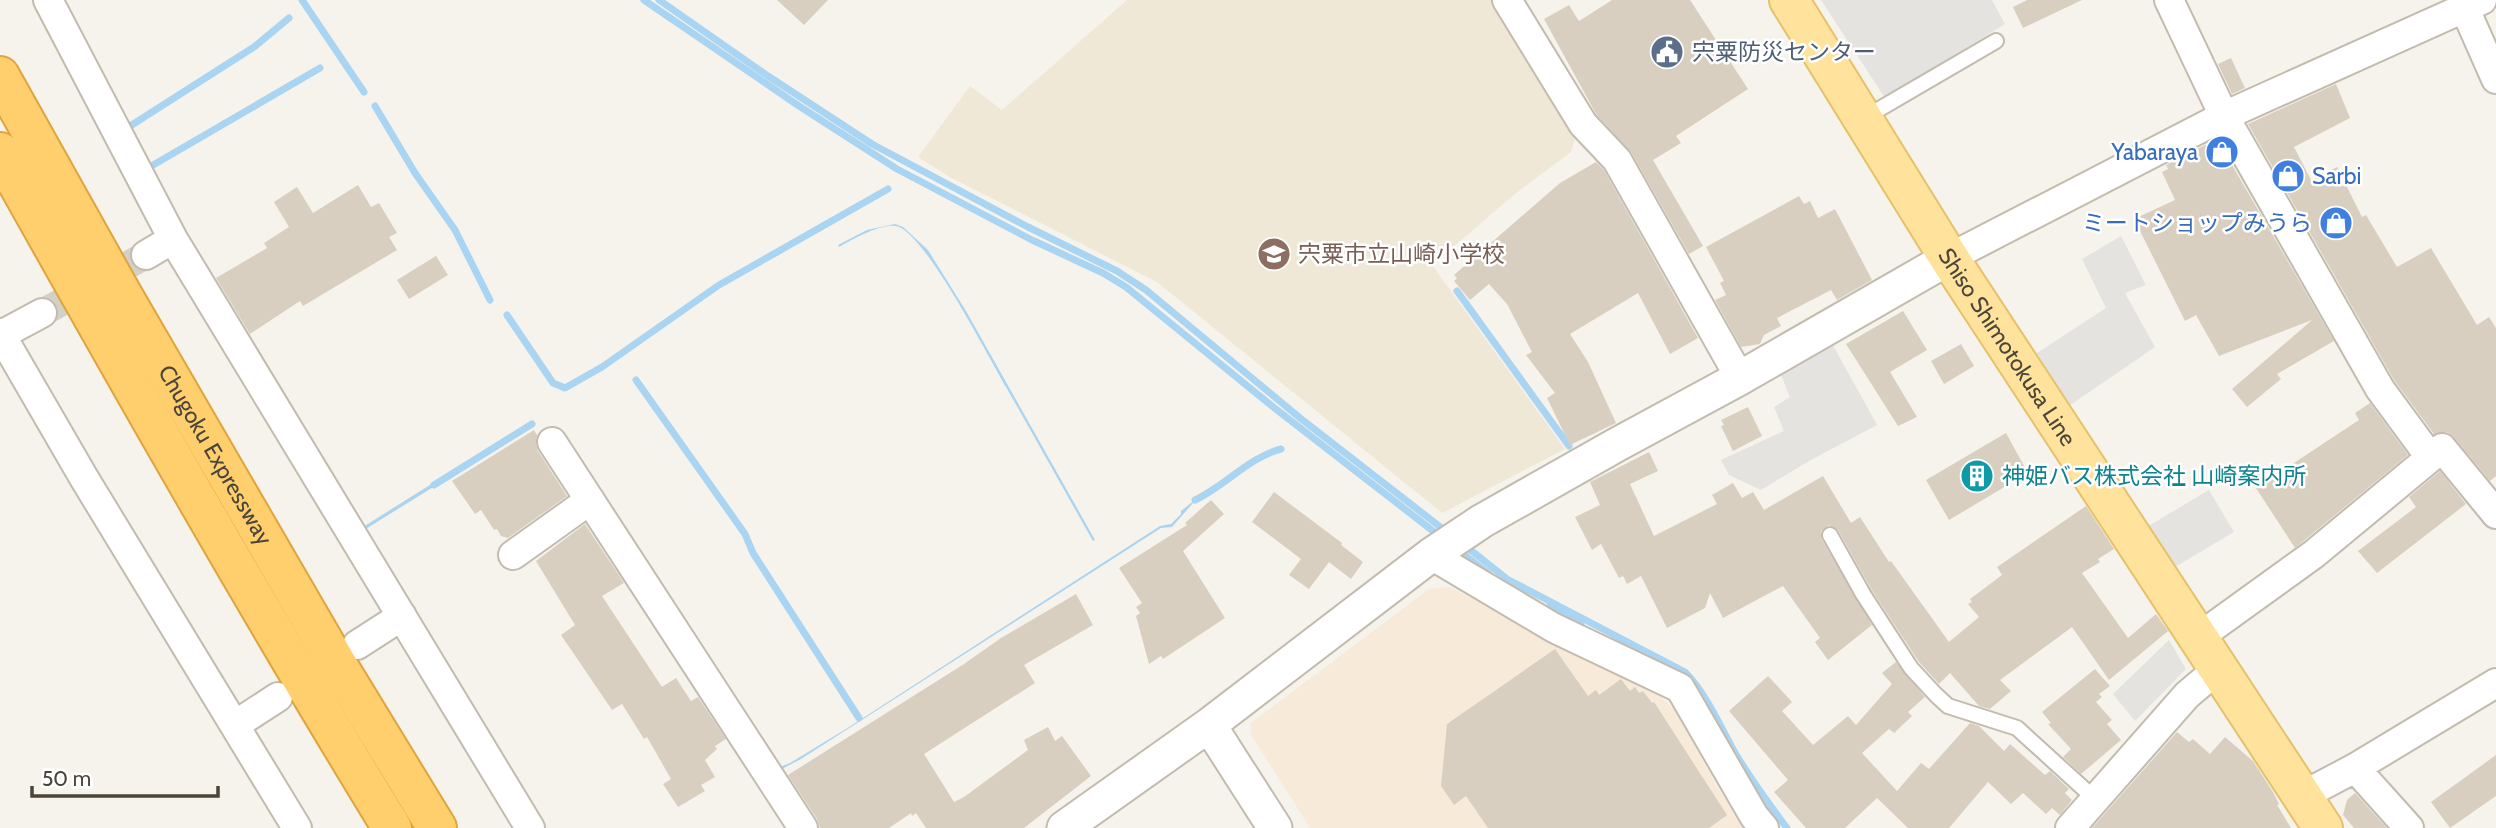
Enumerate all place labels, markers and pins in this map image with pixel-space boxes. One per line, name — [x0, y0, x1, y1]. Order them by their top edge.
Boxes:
public building icon: 宍粟防災センター — [1648, 33, 1686, 71]
place label: 宍粟防災センター — [1692, 38, 1876, 66]
shop icon: Yabaraya — [2203, 133, 2241, 171]
place label: Yabaraya — [2110, 138, 2198, 166]
shop icon: Sarbi — [2269, 157, 2307, 195]
place label: Sarbi — [2312, 162, 2361, 190]
shop icon: ミートショップみうら — [2317, 204, 2355, 242]
place label: ミートショップみうら — [2082, 209, 2312, 237]
school or university icon: 宍粟市立山崎小学校 — [1255, 235, 1293, 273]
place label: 宍粟市立山崎小学校 — [1298, 240, 1505, 268]
building icon: 神姫バス株式会社 山崎案内所 — [1958, 457, 1996, 495]
place label: 神姫バス株式会社 山崎案内所 — [2002, 462, 2306, 490]

